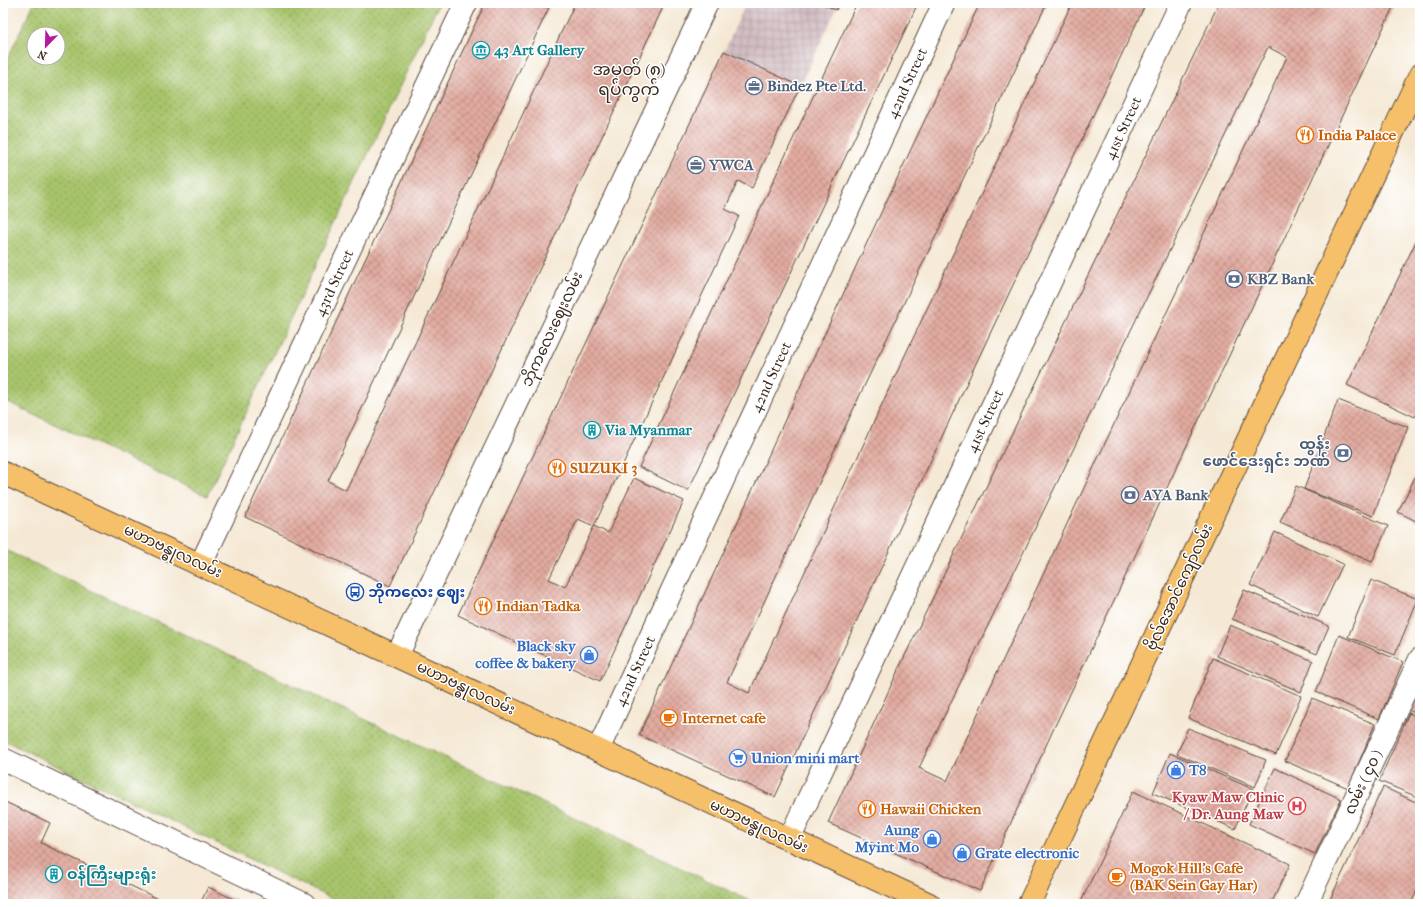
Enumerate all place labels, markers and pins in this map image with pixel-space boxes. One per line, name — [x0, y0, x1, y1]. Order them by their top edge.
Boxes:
museum icon: 43 Art Gallery — [471, 40, 491, 60]
place label: 43 Art Gallery — [493, 41, 586, 59]
office icon: Bindez Pte Ltd. — [744, 76, 764, 96]
place label: Bindez Pte Ltd. — [767, 77, 866, 95]
restaurant icon: India Palace — [1295, 125, 1315, 145]
place label: India Palace — [1318, 126, 1397, 144]
office icon: YWCA — [686, 155, 706, 175]
place label: YWCA — [708, 156, 755, 174]
bank icon: KBZ Bank — [1224, 269, 1244, 289]
place label: KBZ Bank — [1247, 270, 1315, 288]
building icon: Via Myanmar — [582, 420, 602, 440]
place label: Via Myanmar — [604, 421, 693, 439]
place label: ထွန်း ဖောင်ဒေးရှင်း ဘဏ် — [1203, 434, 1330, 473]
bank icon: ထွန်း ဖောင်ဒေးရှင်း ဘဏ် — [1333, 443, 1353, 463]
restaurant icon: SUZUKI 3 — [547, 458, 567, 478]
place label: SUZUKI 3 — [570, 459, 637, 477]
bank icon: AYA Bank — [1120, 485, 1140, 505]
place label: AYA Bank — [1142, 486, 1209, 504]
bus stop icon: ဘိုကလေး ဈေး — [345, 582, 365, 602]
place label: ဘိုကလေး ဈေး — [368, 582, 465, 604]
restaurant icon: Indian Tadka — [473, 596, 493, 616]
place label: Indian Tadka — [496, 597, 582, 615]
place label: Black sky coffee & bakery — [475, 637, 577, 672]
shop icon: Black sky coffee & bakery — [579, 645, 599, 665]
cafe icon: Internet cafe — [659, 708, 679, 728]
place label: Internet cafe — [682, 709, 767, 727]
supermarket icon: Union mini mart — [728, 748, 748, 768]
place label: Union mini mart — [750, 749, 860, 767]
shop icon: T8 — [1166, 760, 1186, 780]
place label: T8 — [1188, 761, 1207, 779]
place label: Kyaw Maw Clinic / Dr. Aung Maw — [1172, 788, 1285, 823]
hospital icon: Kyaw Maw Clinic / Dr. Aung Maw — [1287, 796, 1307, 816]
restaurant icon: Hawaii Chicken — [857, 799, 877, 819]
place label: Hawaii Chicken — [880, 800, 982, 818]
place label: Aung Myint Mo — [854, 821, 920, 856]
shop icon: Aung Myint Mo — [922, 829, 942, 849]
shop icon: Grate electronic — [952, 843, 972, 863]
place label: Grate electronic — [975, 844, 1080, 862]
place label: Mogok Hill's Cafe (BAK Sein Gay Har) — [1129, 859, 1257, 894]
building icon: ဝန်ကြီးများရုံး — [44, 864, 64, 884]
place label: ဝန်ကြီးများရုံး — [67, 864, 156, 886]
cafe icon: Mogok Hill's Cafe (BAK Sein Gay Har) — [1107, 867, 1127, 887]

